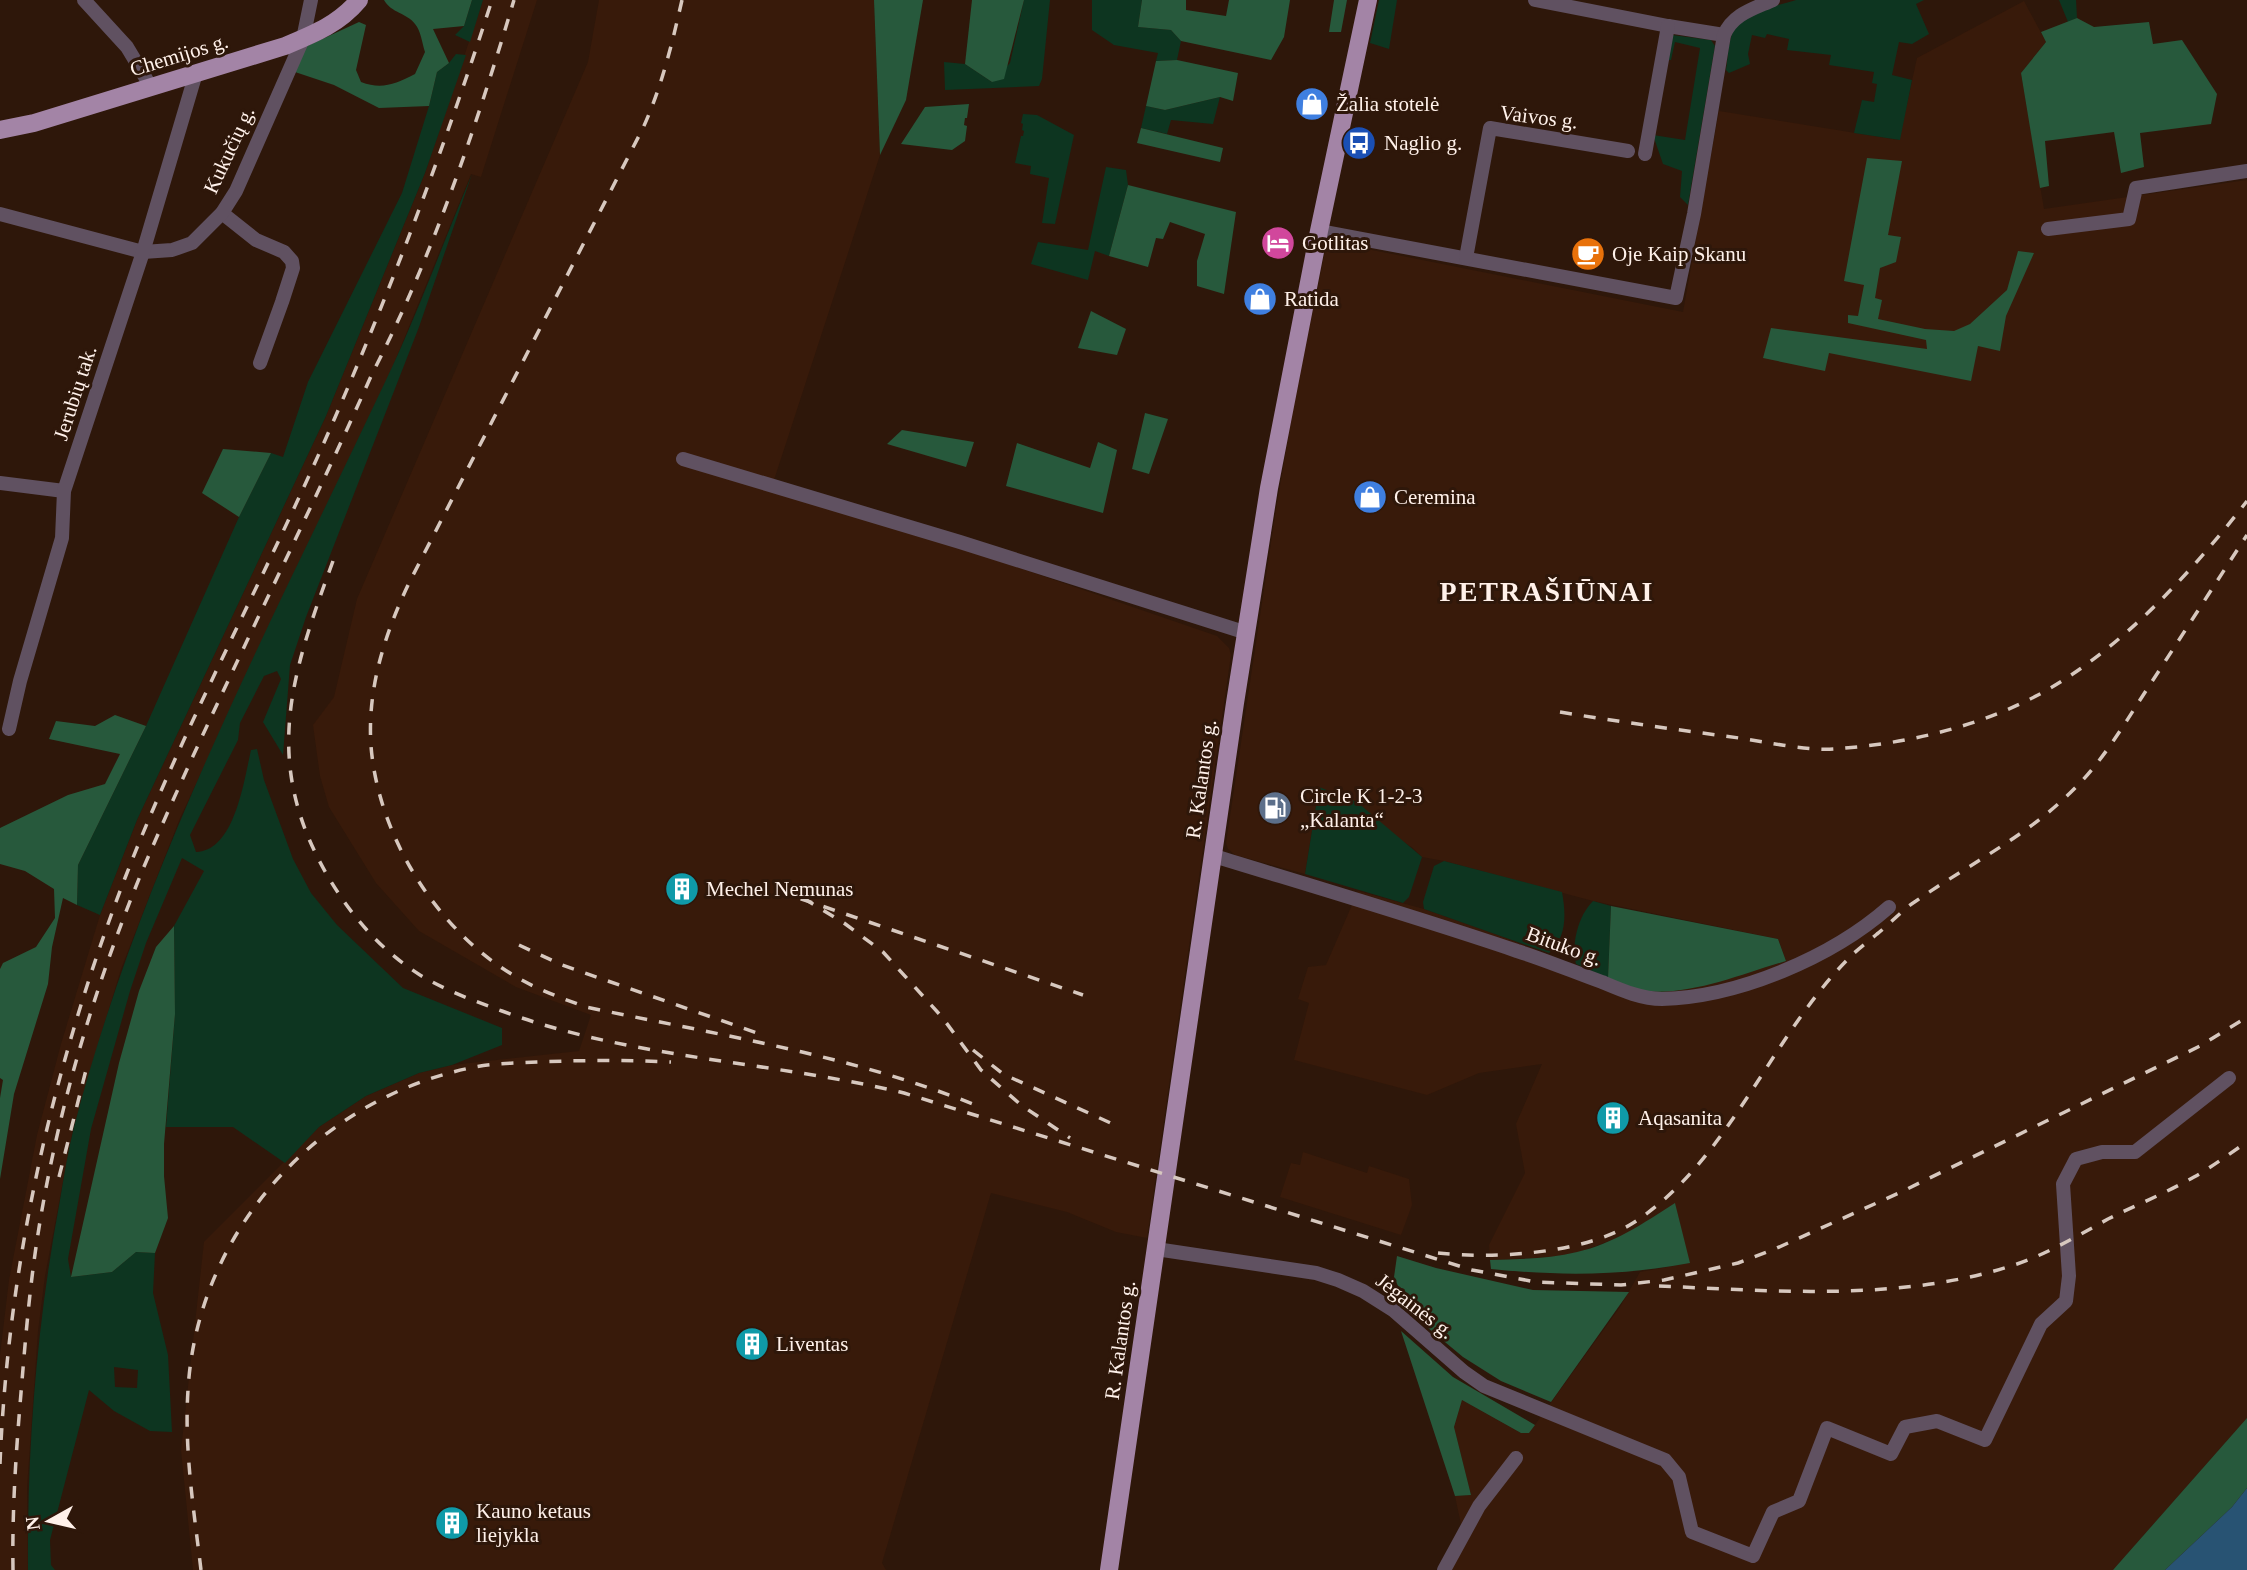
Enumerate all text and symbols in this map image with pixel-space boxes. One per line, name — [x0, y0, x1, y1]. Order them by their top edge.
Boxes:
street label: Chemijos g. — [127, 29, 231, 81]
shop icon: Žalia stotelė — [1293, 85, 1331, 123]
place label: Žalia stotelė — [1336, 92, 1439, 116]
street label: Vaivos g. — [1499, 100, 1579, 134]
street label: Kukučių g. — [198, 103, 260, 197]
bus stop icon: Naglio g. — [1340, 124, 1378, 162]
place label: Naglio g. — [1384, 131, 1462, 155]
hotel icon: Gotlitas — [1259, 224, 1297, 262]
place label: Gotlitas — [1302, 231, 1369, 255]
cafe icon: Oje Kaip Skanu — [1569, 235, 1607, 273]
place label: Oje Kaip Skanu — [1612, 242, 1747, 266]
shop icon: Ratida — [1241, 280, 1279, 318]
place label: Ratida — [1284, 287, 1339, 311]
street label: Jerubių tak. — [48, 343, 102, 443]
shop icon: Ceremina — [1351, 478, 1389, 516]
place label: Ceremina — [1394, 485, 1476, 509]
district label: PETRAŠIŪNAI — [1440, 576, 1654, 607]
street label: R. Kalantos g. — [1181, 718, 1221, 840]
place label: Circle K 1-2-3 „Kalanta“ — [1300, 784, 1422, 832]
fuel station icon: Circle K 1-2-3 „Kalanta“ — [1256, 789, 1294, 827]
building icon: Mechel Nemunas — [663, 870, 701, 908]
place label: Mechel Nemunas — [706, 877, 854, 901]
street label: Bituko g. — [1523, 921, 1605, 971]
building icon: Aqasanita — [1594, 1099, 1632, 1137]
place label: Aqasanita — [1638, 1106, 1723, 1130]
street label: Jėgainės g. — [1371, 1268, 1459, 1344]
street label: R. Kalantos g. — [1100, 1279, 1140, 1401]
building icon: Liventas — [733, 1325, 771, 1363]
place label: Liventas — [776, 1332, 848, 1356]
north arrow — [14, 1486, 84, 1556]
place label: Kauno ketaus liejykla — [476, 1499, 591, 1547]
building icon: Kauno ketaus liejykla — [433, 1504, 471, 1542]
text: N — [21, 1515, 44, 1532]

